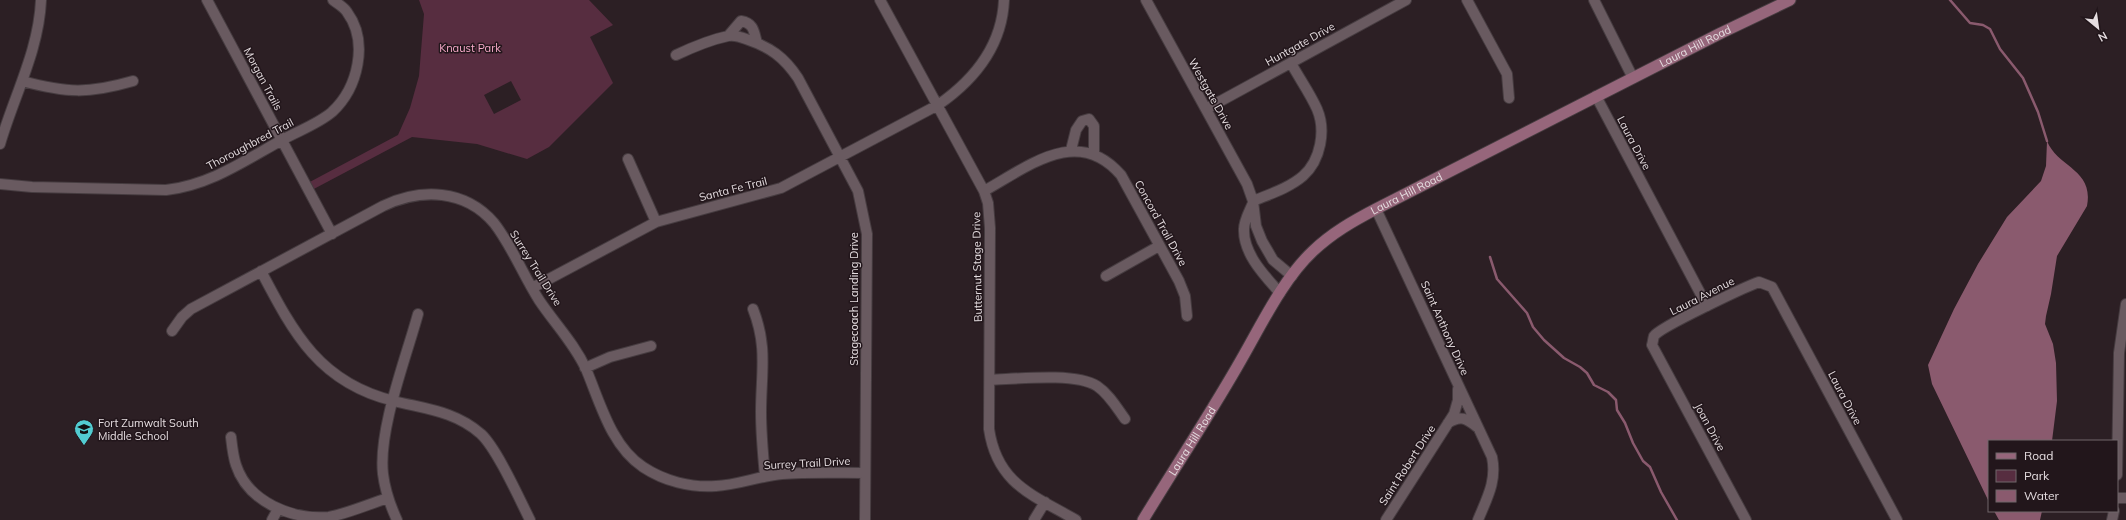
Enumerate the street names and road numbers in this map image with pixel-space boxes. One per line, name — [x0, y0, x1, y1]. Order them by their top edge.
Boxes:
street label: Huntgate Drive — [1263, 19, 1337, 69]
street label: Laura Hill Road — [1657, 22, 1733, 70]
street label: Morgan Trails — [241, 45, 285, 113]
street label: Westgate Drive — [1186, 56, 1236, 132]
street label: Laura Drive — [1614, 114, 1654, 172]
street label: Thoroughbred Trail — [204, 115, 296, 173]
street label: Laura Hill Road — [1368, 169, 1445, 218]
street label: Santa Fe Trail — [698, 174, 768, 204]
street label: Concord Trail Drive — [1132, 178, 1190, 268]
street label: Butternut Stage Drive — [969, 212, 985, 322]
street label: Surrey Trail Drive — [507, 227, 565, 309]
street label: Stagecoach Landing Drive — [847, 232, 861, 366]
street label: Laura Avenue — [1667, 274, 1737, 318]
street label: Saint Anthony Drive — [1418, 279, 1472, 377]
street label: Laura Drive — [1825, 369, 1865, 427]
street label: Joan Drive — [1692, 401, 1728, 453]
street label: Laura Hill Road — [1165, 404, 1219, 478]
street label: Saint Robert Drive — [1376, 422, 1438, 508]
street label: Surrey Trail Drive — [763, 454, 851, 472]

